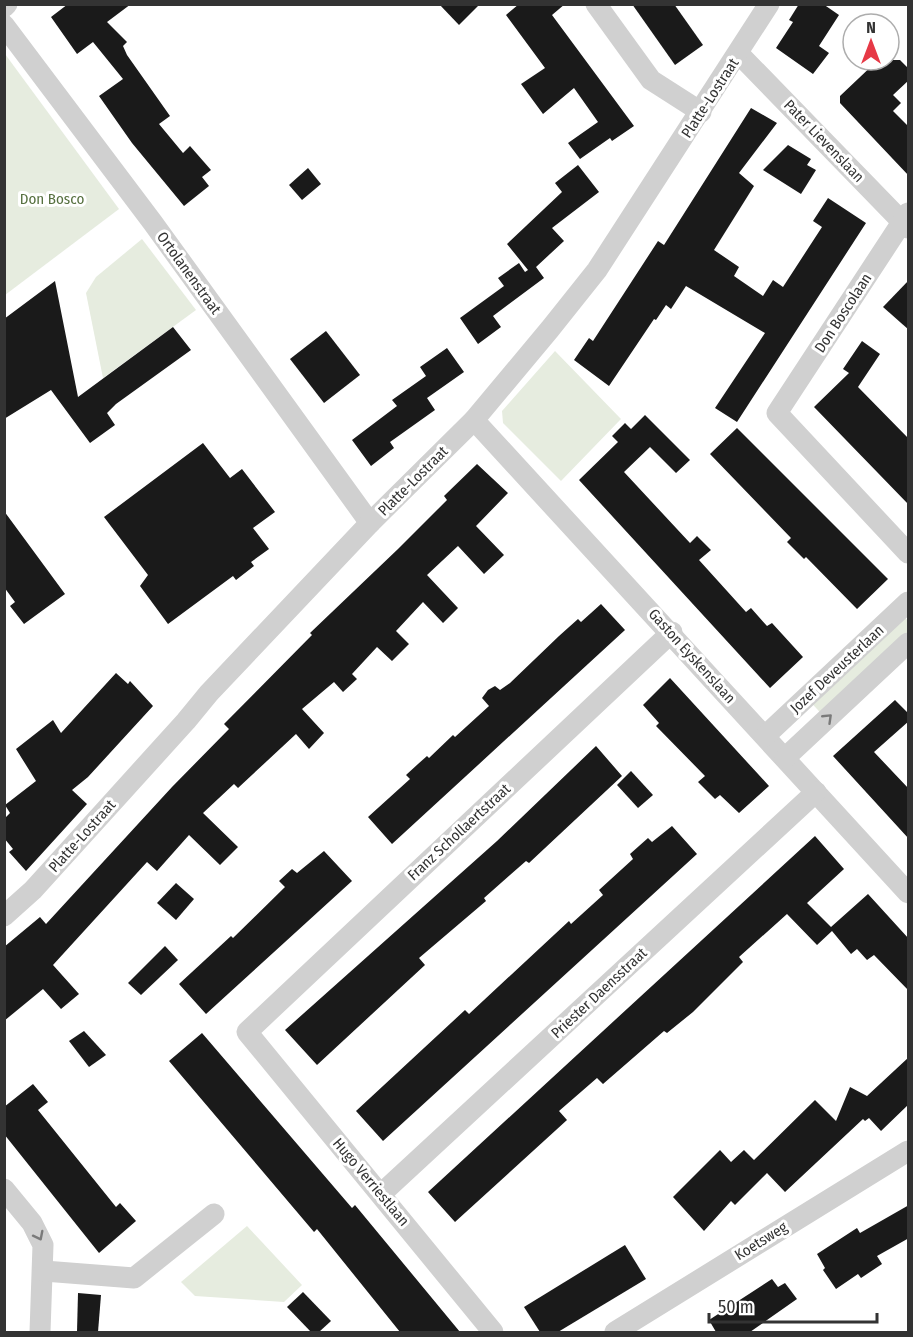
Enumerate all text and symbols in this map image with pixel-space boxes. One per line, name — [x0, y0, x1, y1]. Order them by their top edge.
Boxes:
north arrow — [841, 12, 901, 72]
text: N — [866, 18, 876, 37]
street label: Platte-Lostraat — [678, 55, 742, 141]
street label: Pater Lievenslaan — [780, 96, 868, 186]
park label: Don Bosco — [20, 190, 84, 208]
street label: Ortolanenstraat — [153, 228, 225, 318]
street label: Don Boscolaan — [811, 270, 875, 356]
street label: Platte-Lostraat — [374, 442, 452, 520]
street label: Gaston Eyskenslaan — [645, 605, 739, 707]
street label: Jozef Deveusterlaan — [787, 621, 887, 717]
one-way arrow — [821, 715, 832, 726]
street label: Franz Schollaertstraat — [404, 780, 514, 884]
street label: Platte-Lostraat — [45, 796, 119, 876]
street label: Priester Daensstraat — [547, 944, 651, 1042]
street label: Hugo Verriestlaan — [329, 1134, 413, 1230]
street label: Koetsweg — [731, 1218, 791, 1264]
one-way arrow — [31, 1230, 43, 1241]
scale bar — [709, 1286, 877, 1324]
text: 50 m — [718, 1296, 754, 1318]

